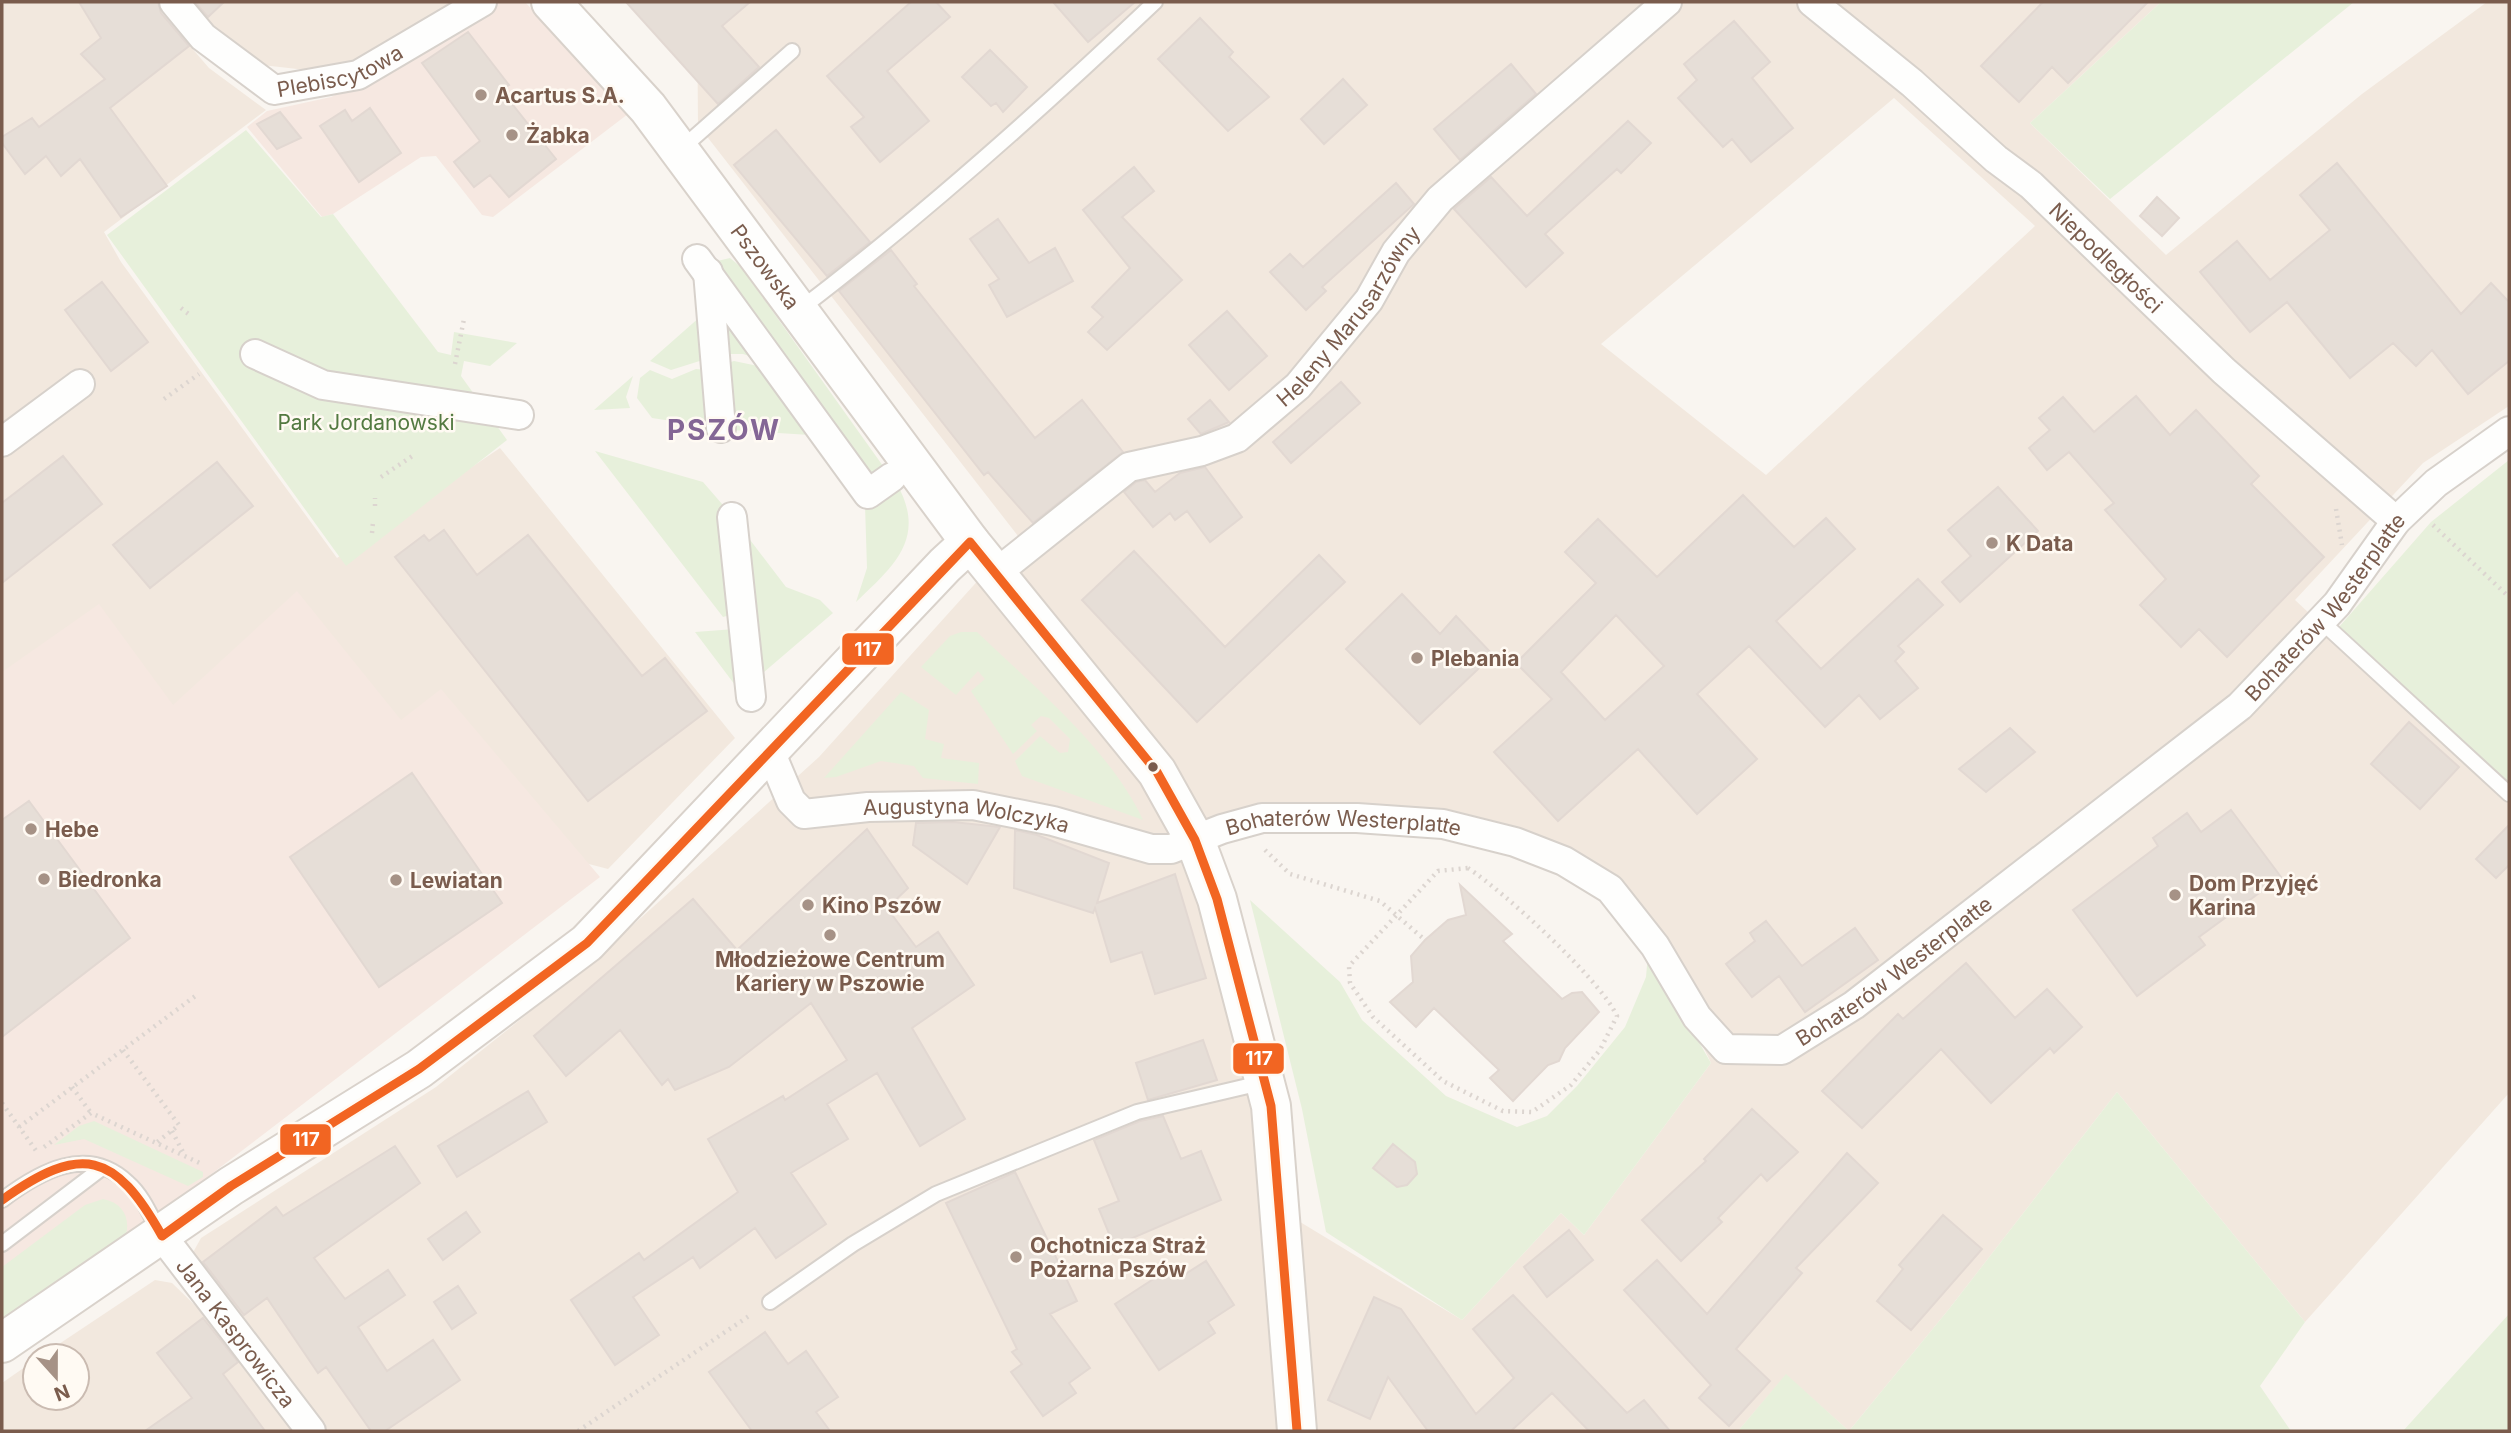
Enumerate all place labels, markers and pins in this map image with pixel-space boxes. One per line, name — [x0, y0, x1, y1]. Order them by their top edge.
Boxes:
place label: Acartus S.A. — [495, 83, 625, 108]
marker: Acartus S.A. — [473, 87, 489, 103]
place label: Żabka — [526, 122, 590, 148]
marker: Żabka — [504, 127, 520, 143]
place label: K Data — [2006, 531, 2073, 556]
marker: K Data — [1984, 535, 2000, 551]
place label: Plebania — [1431, 646, 1519, 671]
marker: Plebania — [1409, 650, 1425, 666]
unlabelled marker — [1146, 760, 1160, 774]
place label: Hebe — [45, 817, 99, 842]
marker: Hebe — [23, 821, 39, 837]
place label: Biedronka — [58, 867, 162, 892]
place label: Lewiatan — [410, 868, 503, 893]
marker: Biedronka — [36, 871, 52, 887]
place label: Dom Przyjęć Karina — [2189, 871, 2319, 920]
marker: Lewiatan — [388, 872, 404, 888]
marker: Dom Przyjęć Karina — [2167, 887, 2183, 903]
place label: Kino Pszów — [822, 893, 941, 918]
marker: Kino Pszów — [800, 897, 816, 913]
marker: Młodzieżowe Centrum Kariery w Pszowie — [822, 927, 838, 943]
place label: Młodzieżowe Centrum Kariery w Pszowie — [715, 947, 945, 996]
place label: Ochotnicza Straż Pożarna Pszów — [1030, 1233, 1206, 1282]
marker: Ochotnicza Straż Pożarna Pszów — [1008, 1249, 1024, 1265]

